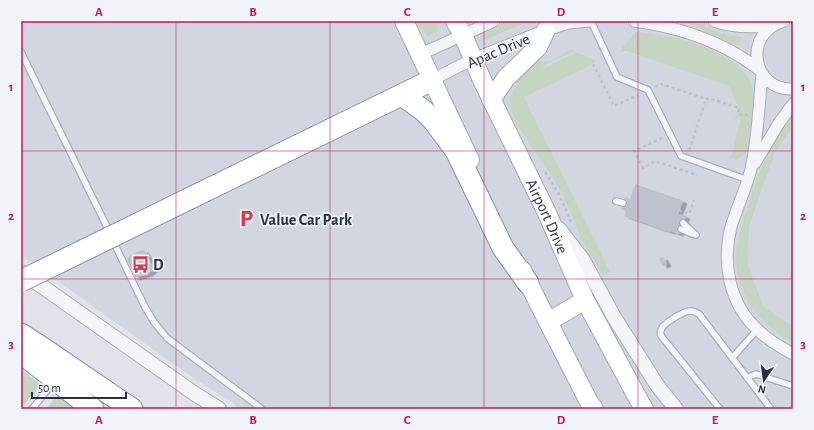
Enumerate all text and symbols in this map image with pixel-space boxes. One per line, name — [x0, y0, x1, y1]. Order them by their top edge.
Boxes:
text: A — [95, 6, 103, 19]
text: B — [249, 6, 257, 19]
text: C — [404, 6, 411, 19]
text: D — [557, 6, 566, 19]
text: E — [712, 6, 719, 19]
street label: Apac Drive — [465, 31, 532, 71]
text: 1 — [9, 81, 13, 94]
text: 1 — [801, 81, 805, 94]
street label: Airport Drive — [523, 177, 571, 256]
parking icon: Value Car Park — [237, 209, 257, 229]
text: 2 — [8, 210, 14, 223]
text: 2 — [800, 210, 806, 223]
place label: Value Car Park — [260, 212, 352, 228]
bus stop icon: D — [130, 254, 150, 274]
place label: D — [153, 257, 164, 273]
text: 3 — [8, 338, 14, 351]
text: 3 — [800, 338, 806, 351]
north arrow — [744, 360, 784, 400]
scale bar — [32, 374, 126, 400]
text: 50 m — [38, 382, 61, 394]
text: N — [757, 383, 767, 395]
text: A — [95, 414, 103, 427]
text: B — [249, 414, 257, 427]
text: C — [404, 414, 411, 427]
text: D — [557, 414, 566, 427]
text: E — [712, 414, 719, 427]

